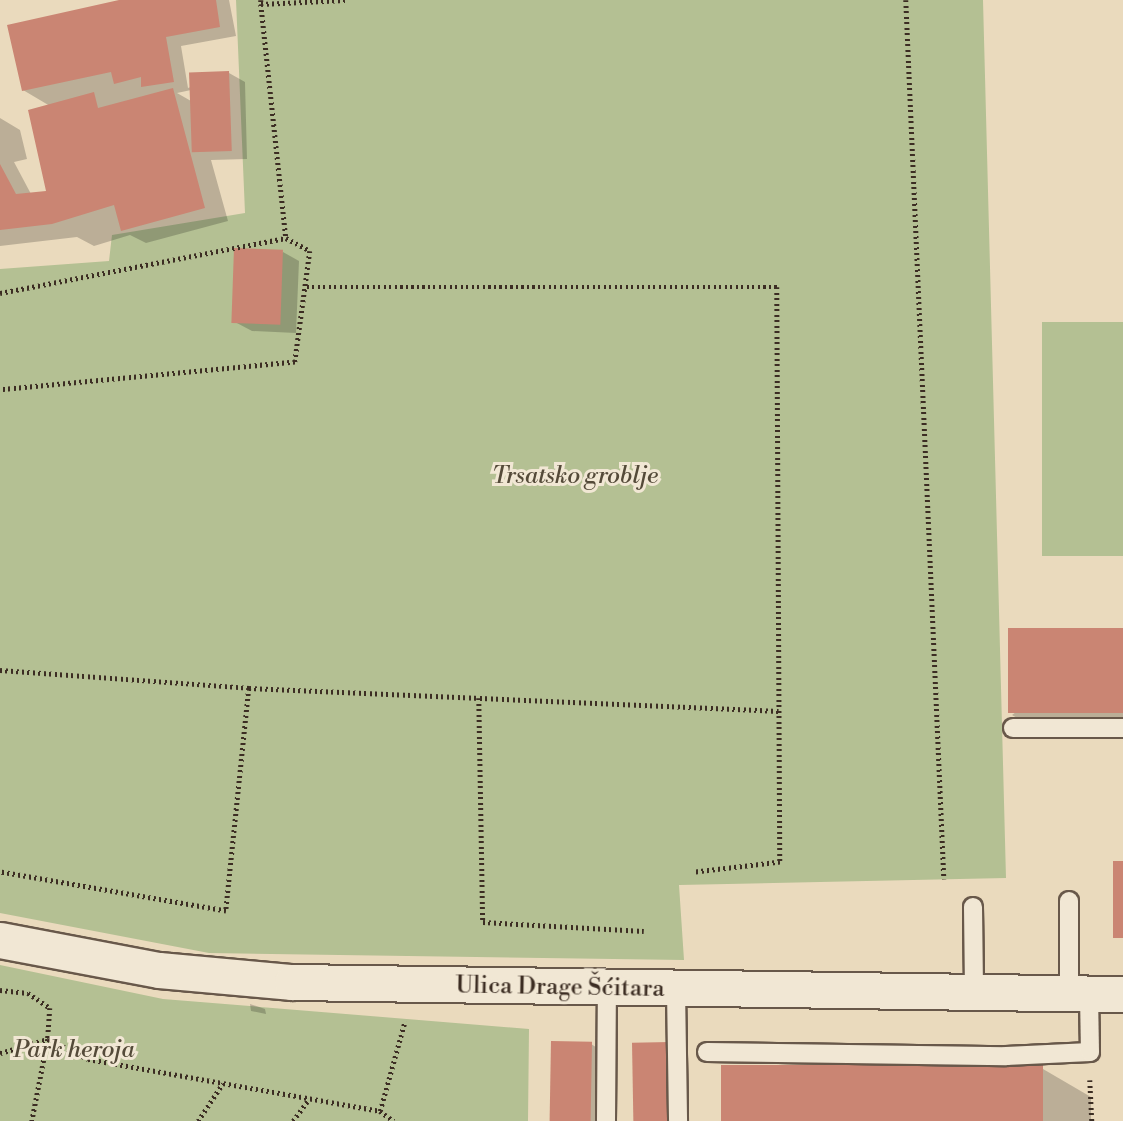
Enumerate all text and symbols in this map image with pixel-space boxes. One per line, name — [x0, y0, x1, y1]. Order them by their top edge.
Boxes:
park label: Trsatsko groblje — [492, 463, 658, 491]
street label: Ulica Drage Šćitara — [455, 972, 665, 1004]
park label: Park heroja — [14, 1037, 134, 1065]

